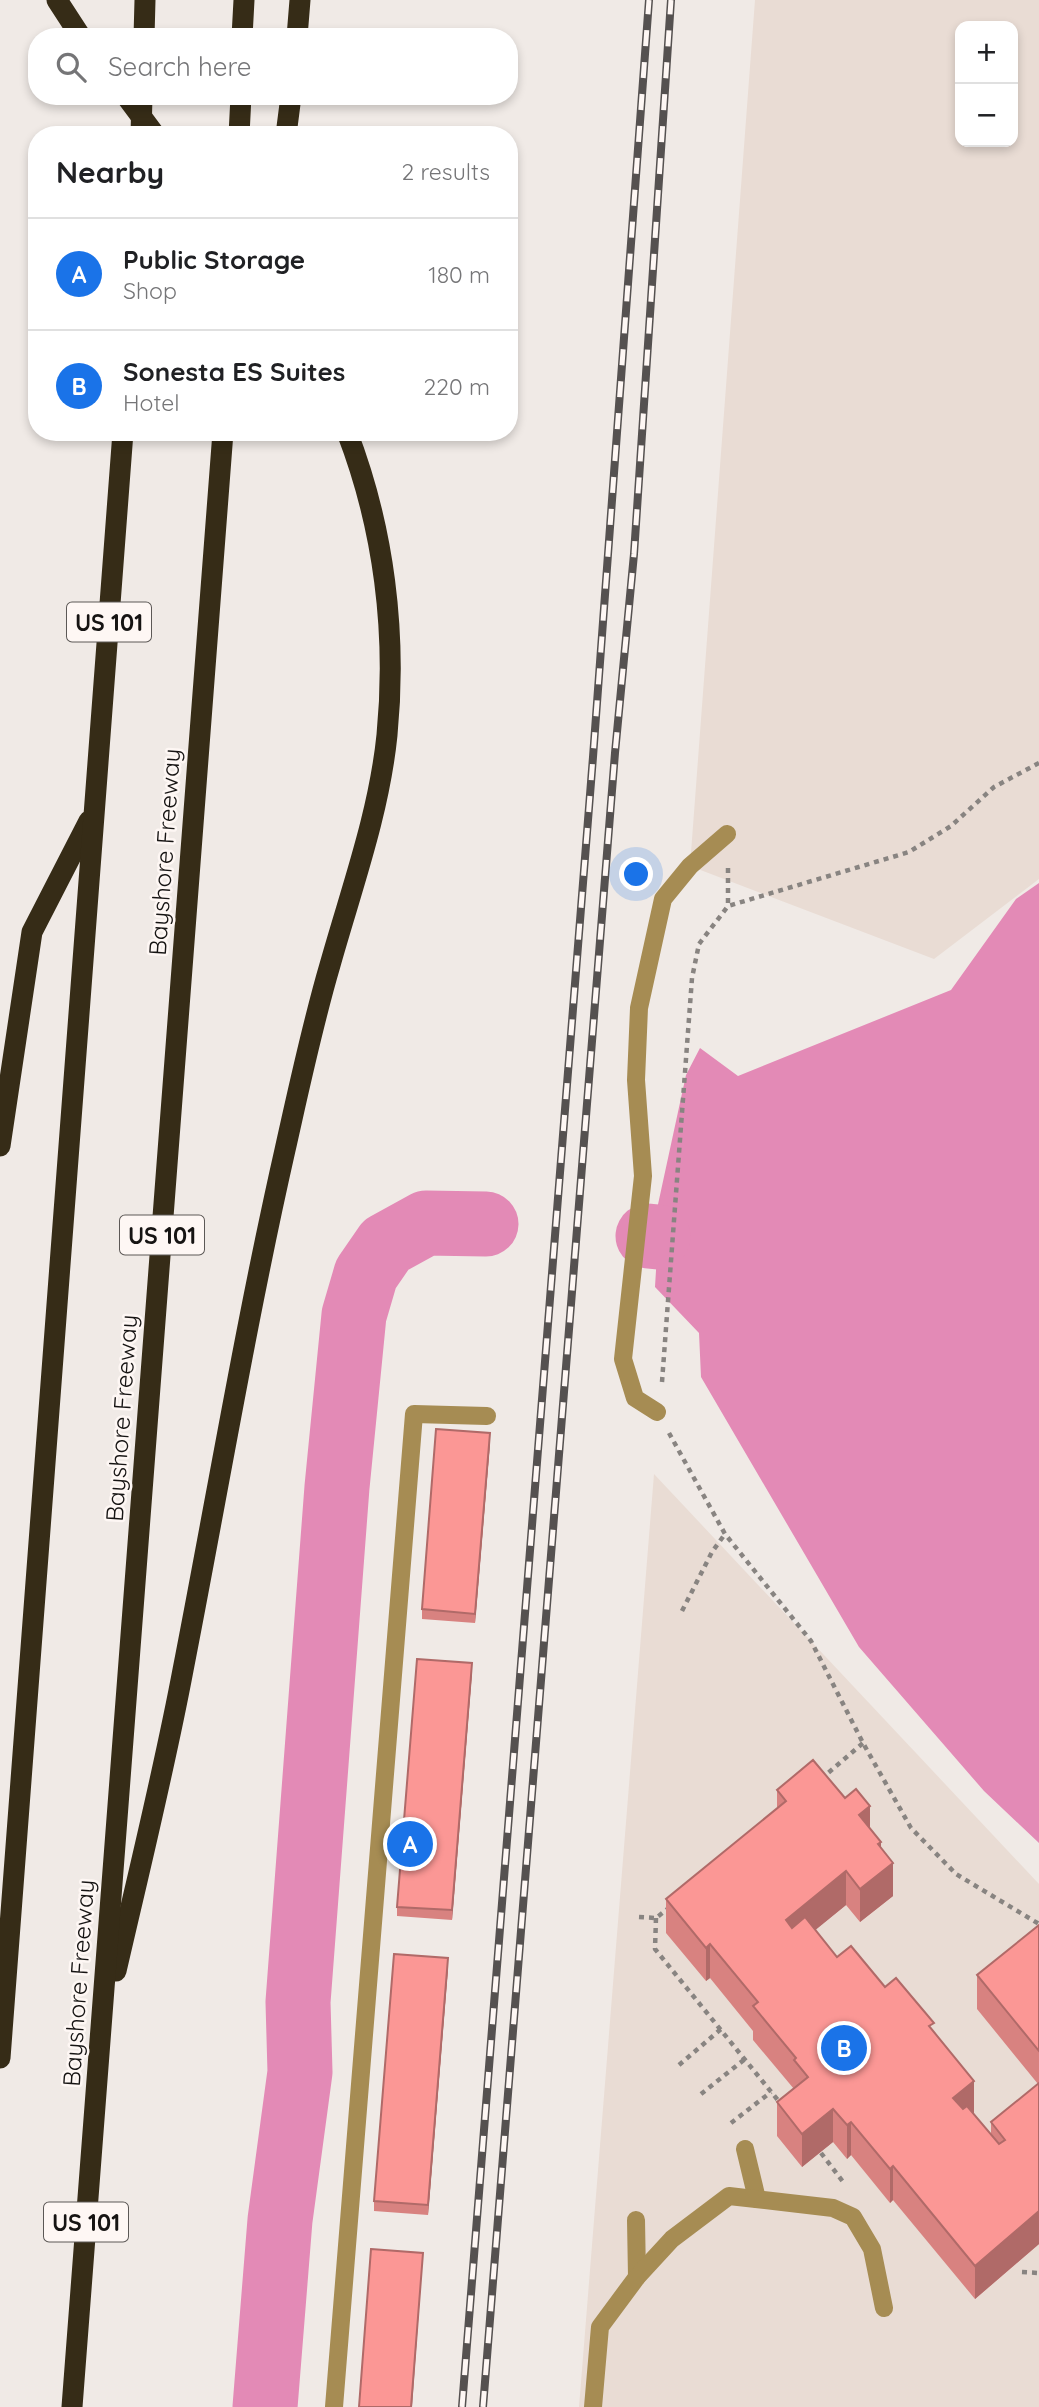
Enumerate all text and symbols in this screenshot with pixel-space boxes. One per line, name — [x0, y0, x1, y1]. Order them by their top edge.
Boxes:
map controls — [955, 21, 1018, 147]
button: + — [955, 21, 1018, 84]
search box — [28, 28, 518, 105]
icon: search — [52, 48, 90, 86]
text: Search here — [108, 50, 252, 83]
button: − — [955, 84, 1018, 147]
text: Nearby — [56, 153, 164, 191]
text: 2 results — [401, 157, 490, 186]
text: Public Storage — [123, 243, 305, 276]
text: A — [72, 260, 86, 289]
text: 180 m — [428, 260, 490, 289]
text: Shop — [123, 276, 177, 305]
text: Sonesta ES Suites — [123, 355, 345, 388]
text: B — [71, 372, 87, 401]
text: 220 m — [424, 372, 490, 401]
text: Hotel — [123, 388, 179, 417]
road number: US 101 — [67, 602, 151, 642]
street label: Bayshore Freeway — [142, 748, 186, 956]
your location — [619, 857, 653, 891]
road number: US 101 — [120, 1216, 204, 1254]
street label: Bayshore Freeway — [99, 1314, 143, 1522]
pin: A — [387, 1818, 433, 1870]
street label: Bayshore Freeway — [56, 1879, 100, 2087]
pin: B — [821, 2022, 867, 2074]
road number: US 101 — [44, 2202, 128, 2242]

